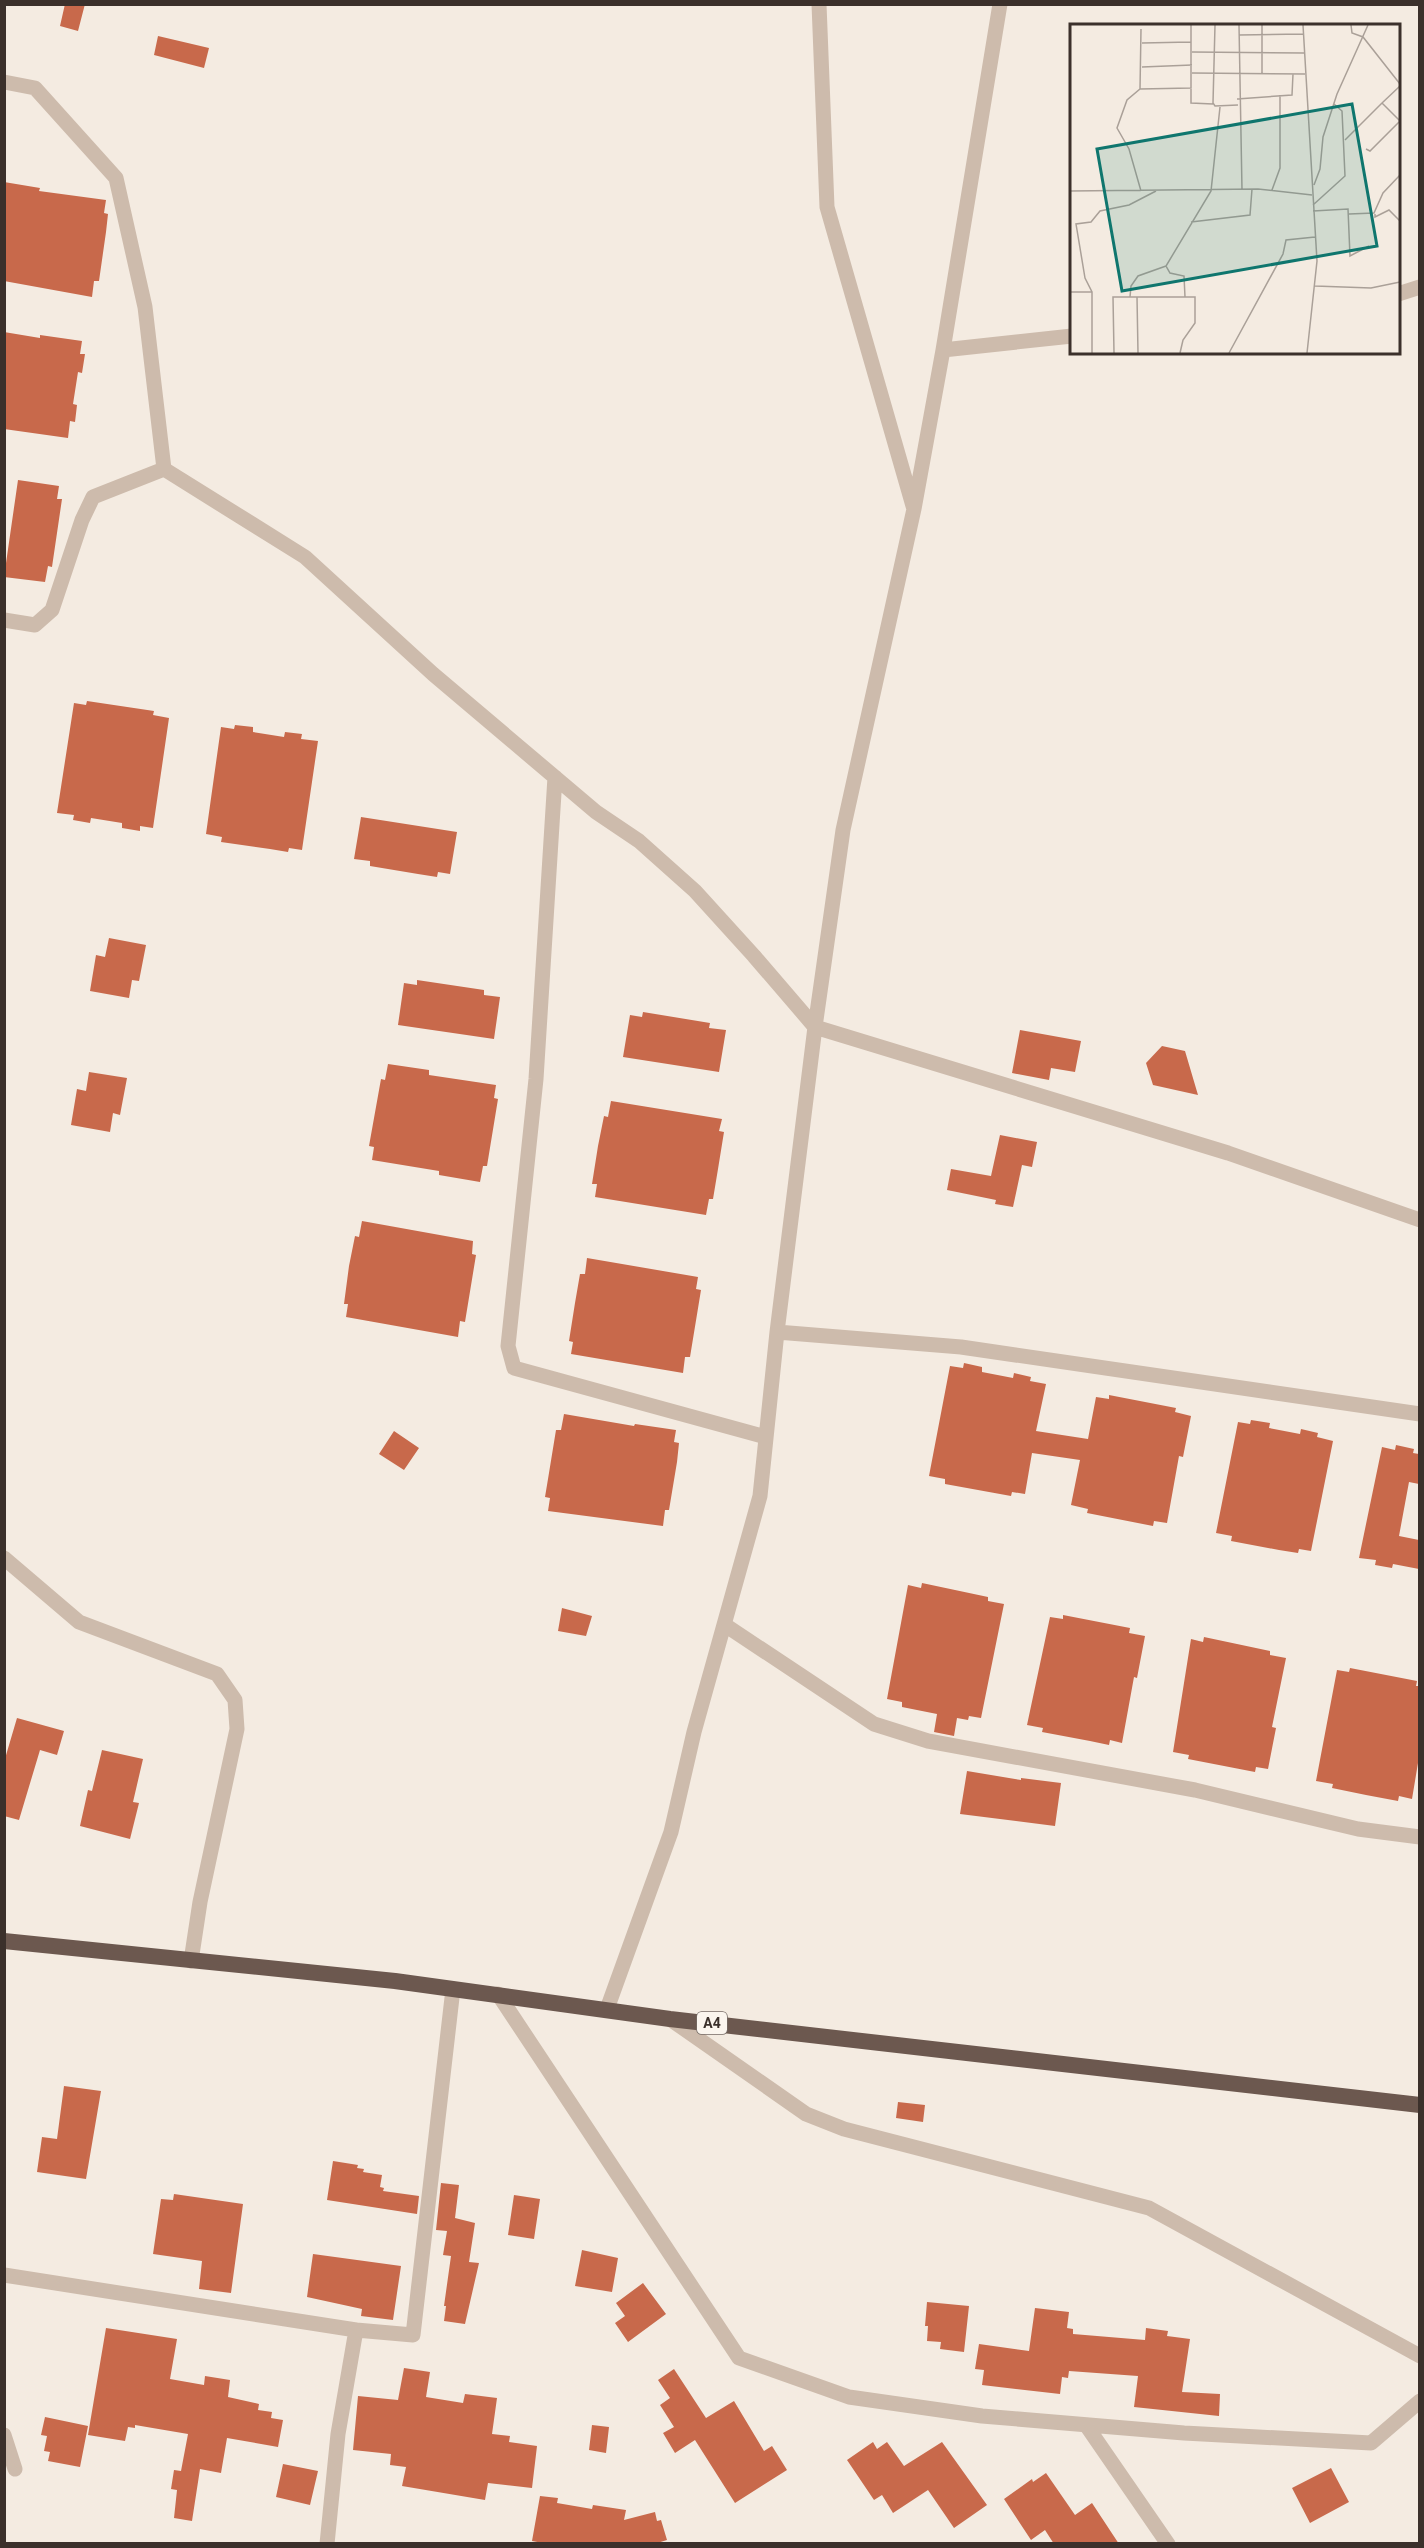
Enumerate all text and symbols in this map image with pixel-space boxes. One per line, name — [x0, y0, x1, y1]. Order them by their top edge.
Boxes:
inset map — [1070, 24, 1400, 354]
road number: A4 — [697, 2012, 727, 2034]

